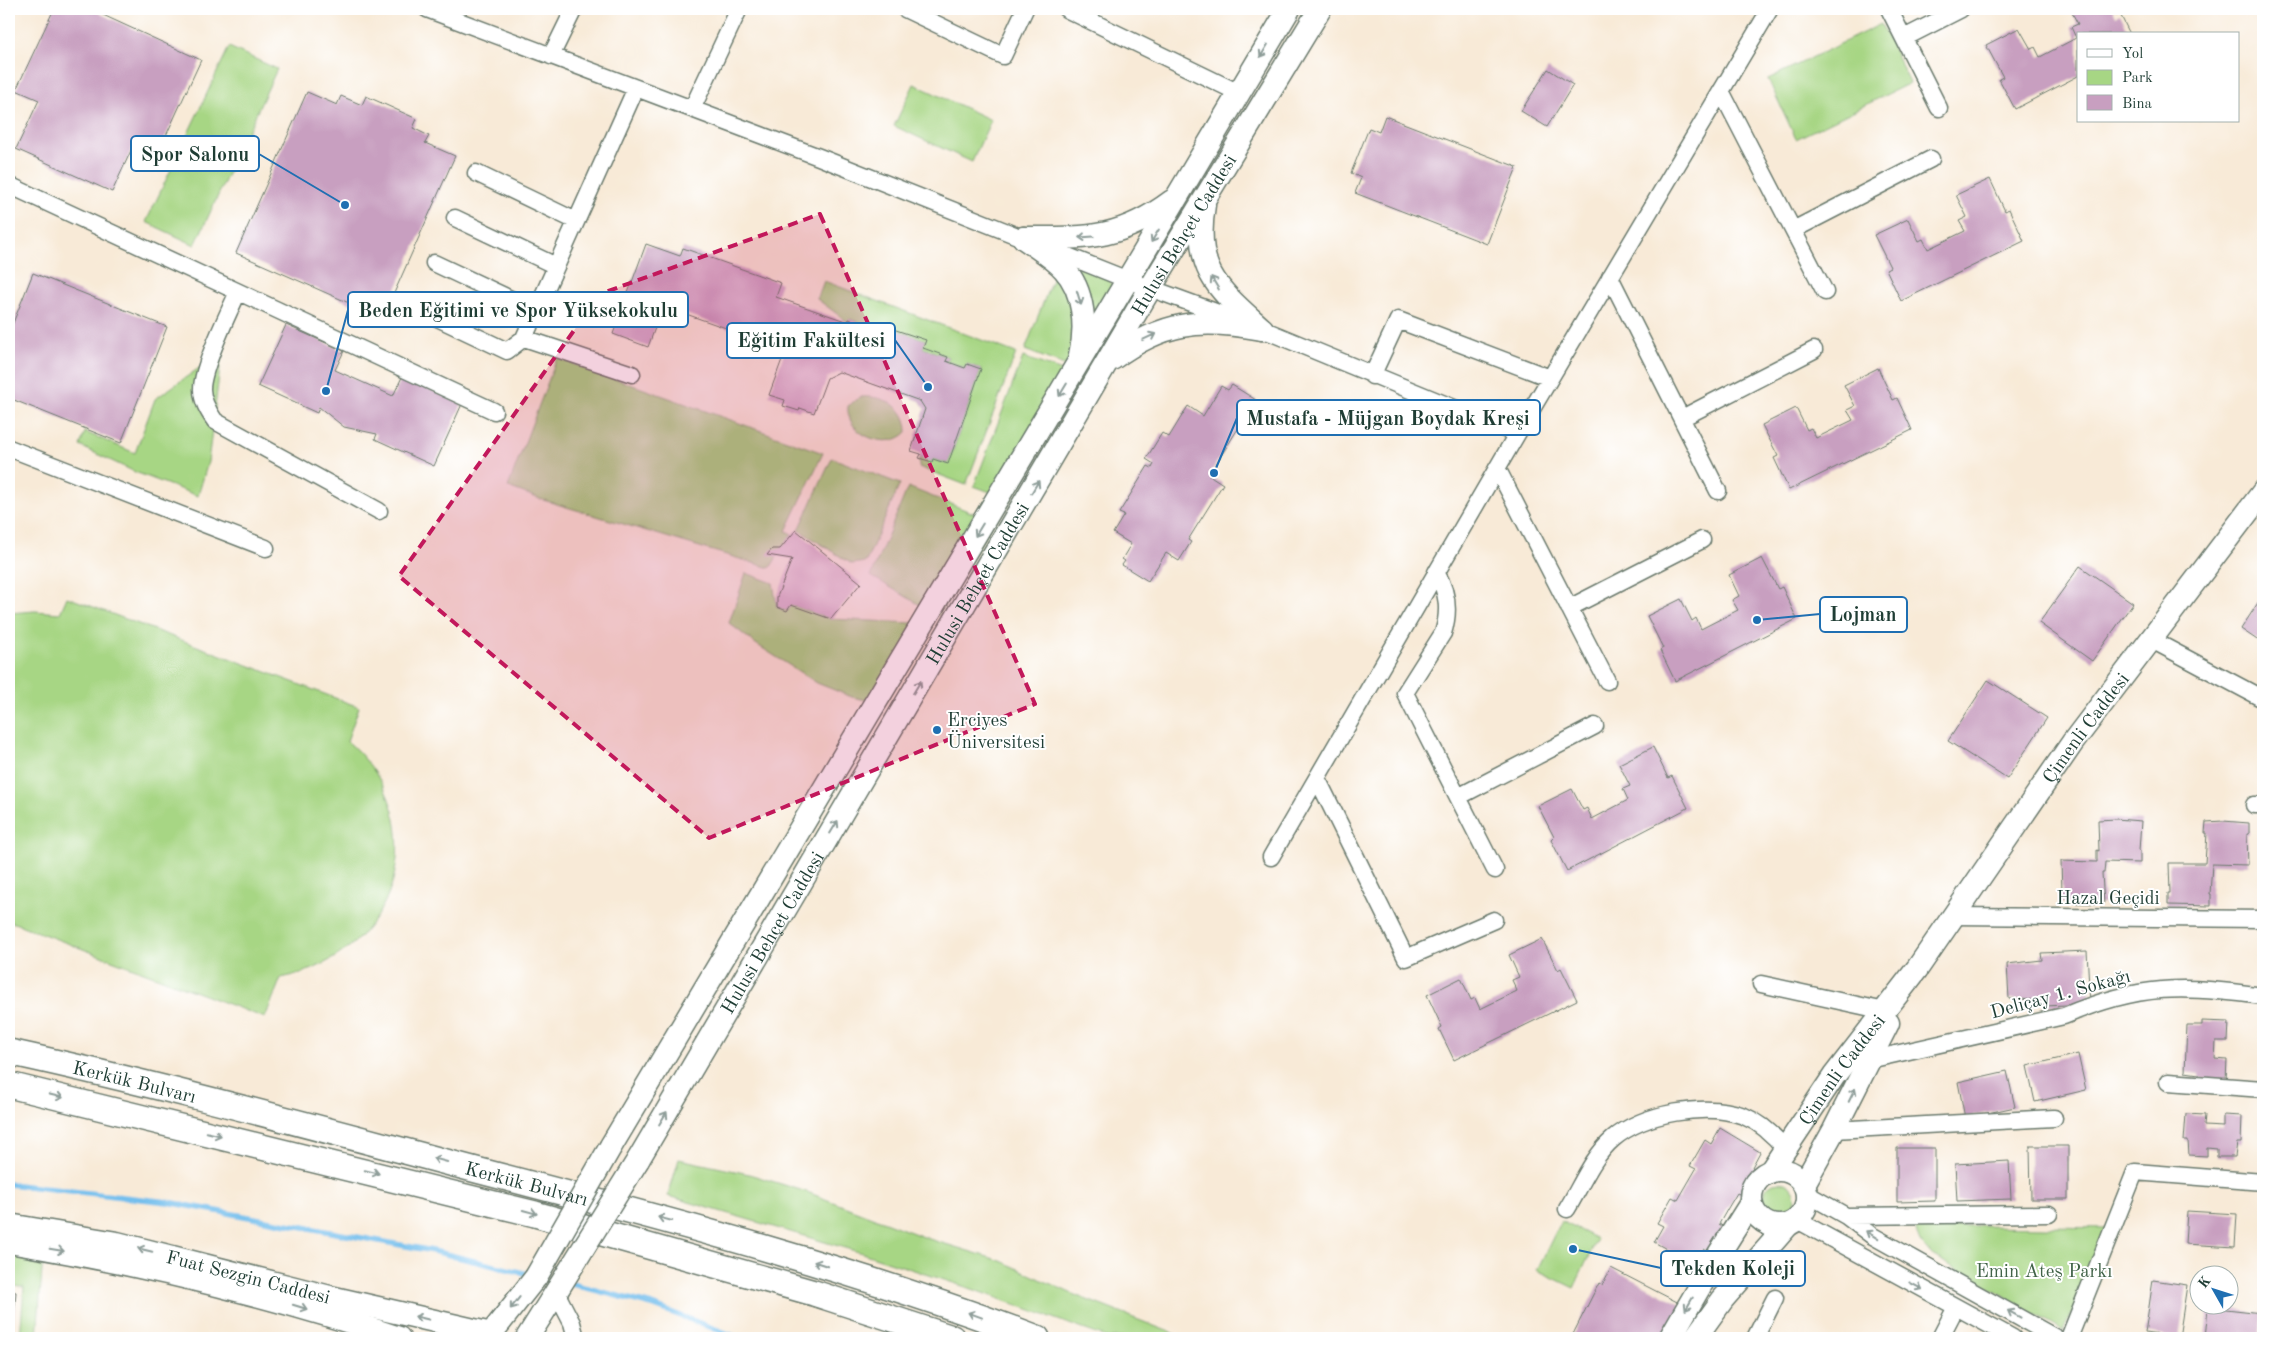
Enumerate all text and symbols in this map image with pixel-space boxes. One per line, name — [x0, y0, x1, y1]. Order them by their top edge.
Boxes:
legend — [2077, 32, 2240, 122]
one-way arrow — [1259, 43, 1269, 57]
text: Yol — [2122, 47, 2143, 62]
text: Park — [2122, 71, 2153, 86]
text: Bina — [2122, 97, 2153, 112]
callout: Spor Salonu — [131, 136, 259, 171]
text: Spor Salonu — [141, 146, 249, 166]
street label: Hulusi Behçet Caddesi — [1129, 152, 1241, 320]
one-way arrow — [1149, 228, 1159, 242]
one-way arrow — [1078, 233, 1094, 242]
one-way arrow — [1210, 276, 1220, 290]
one-way arrow — [1074, 290, 1084, 306]
callout: Beden Eğitimi ve Spor Yüksekokulu — [348, 292, 688, 327]
text: Beden Eğitimi ve Spor Yüksekokulu — [358, 302, 678, 322]
callout: Eğitim Fakültesi — [727, 323, 895, 358]
text: Eğitim Fakültesi — [737, 332, 885, 352]
one-way arrow — [1141, 332, 1156, 342]
one-way arrow — [1057, 383, 1067, 397]
callout: Mustafa - Müjgan Boydak Kreşi — [1237, 400, 1540, 435]
text: Mustafa - Müjgan Boydak Kreşi — [1246, 410, 1530, 430]
one-way arrow — [1030, 480, 1040, 494]
street label: Hulusi Behçet Caddesi — [924, 500, 1034, 669]
one-way arrow — [973, 522, 983, 536]
callout: Lojman — [1820, 597, 1907, 632]
text: Lojman — [1829, 606, 1897, 626]
street label: Çimenli Caddesi — [2041, 670, 2134, 788]
one-way arrow — [912, 680, 922, 694]
place label: Erciyes Üniversitesi — [947, 712, 1045, 753]
marker: Erciyes Üniversitesi — [931, 724, 943, 736]
one-way arrow — [830, 820, 840, 834]
street label: Hulusi Behçet Caddesi — [719, 849, 829, 1018]
street label: Hazal Geçidi — [2056, 890, 2160, 909]
street label: Deliçay 1. Sokağı — [1989, 968, 2133, 1023]
street label: Çimenli Caddesi — [1797, 1012, 1890, 1129]
street label: Kerkük Bulvarı — [70, 1060, 198, 1108]
one-way arrow — [1847, 1088, 1857, 1103]
one-way arrow — [48, 1092, 64, 1101]
one-way arrow — [658, 1111, 668, 1125]
one-way arrow — [206, 1130, 222, 1139]
one-way arrow — [432, 1155, 448, 1164]
street label: Kerkük Bulvarı — [462, 1160, 590, 1211]
one-way arrow — [364, 1168, 380, 1177]
one-way arrow — [521, 1208, 537, 1218]
one-way arrow — [657, 1214, 673, 1224]
one-way arrow — [1866, 1229, 1880, 1239]
one-way arrow — [48, 1245, 64, 1255]
one-way arrow — [138, 1245, 154, 1254]
street label: Fuat Sezgin Caddesi — [164, 1249, 332, 1309]
callout: Tekden Koleji — [1661, 1251, 1805, 1286]
one-way arrow — [813, 1259, 829, 1269]
text: Tekden Koleji — [1671, 1260, 1795, 1280]
park label: Emin Ateş Parkı — [1976, 1263, 2112, 1282]
north arrow — [2190, 1264, 2240, 1314]
text: K — [2196, 1274, 2214, 1291]
one-way arrow — [1908, 1282, 1923, 1291]
one-way arrow — [510, 1297, 521, 1310]
one-way arrow — [1684, 1297, 1694, 1311]
one-way arrow — [292, 1303, 308, 1313]
one-way arrow — [2007, 1309, 2022, 1319]
one-way arrow — [968, 1310, 983, 1319]
one-way arrow — [414, 1313, 430, 1322]

